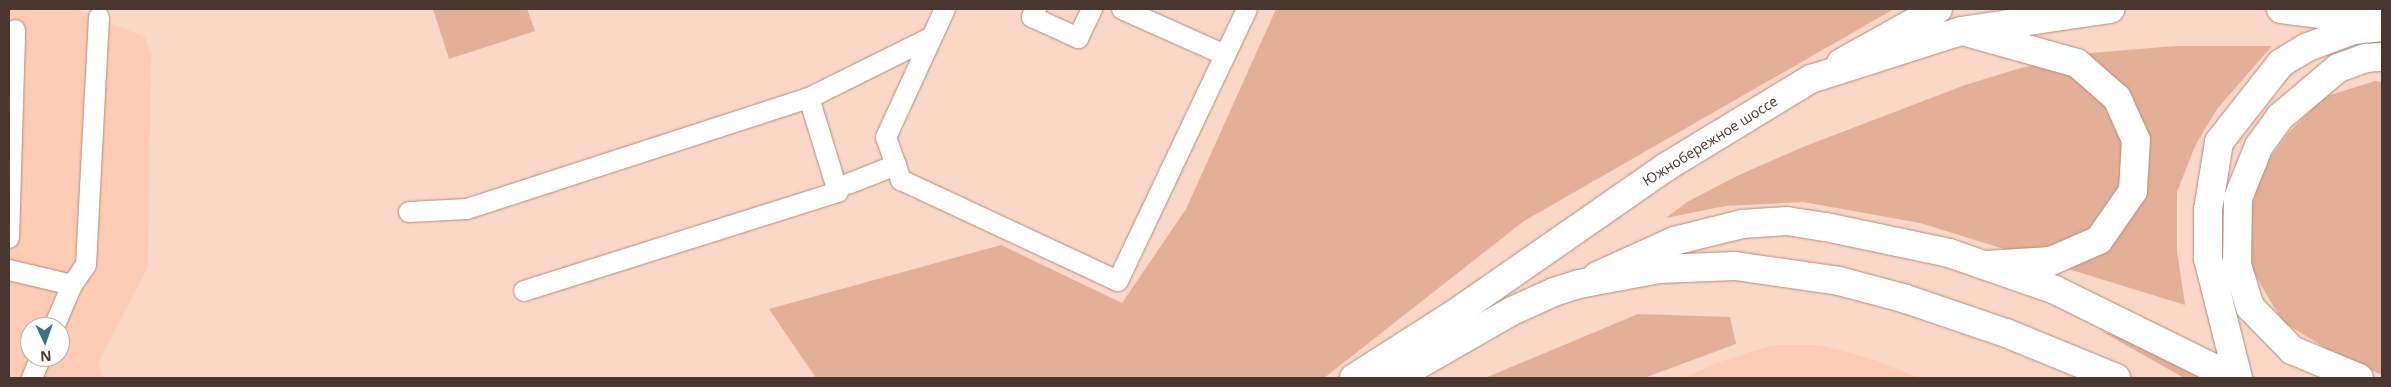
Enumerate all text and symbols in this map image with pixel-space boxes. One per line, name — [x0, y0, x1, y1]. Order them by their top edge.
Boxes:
street label: Южнобережное шоссе — [1639, 93, 1781, 189]
north arrow — [20, 317, 70, 367]
text: N — [40, 347, 52, 366]

